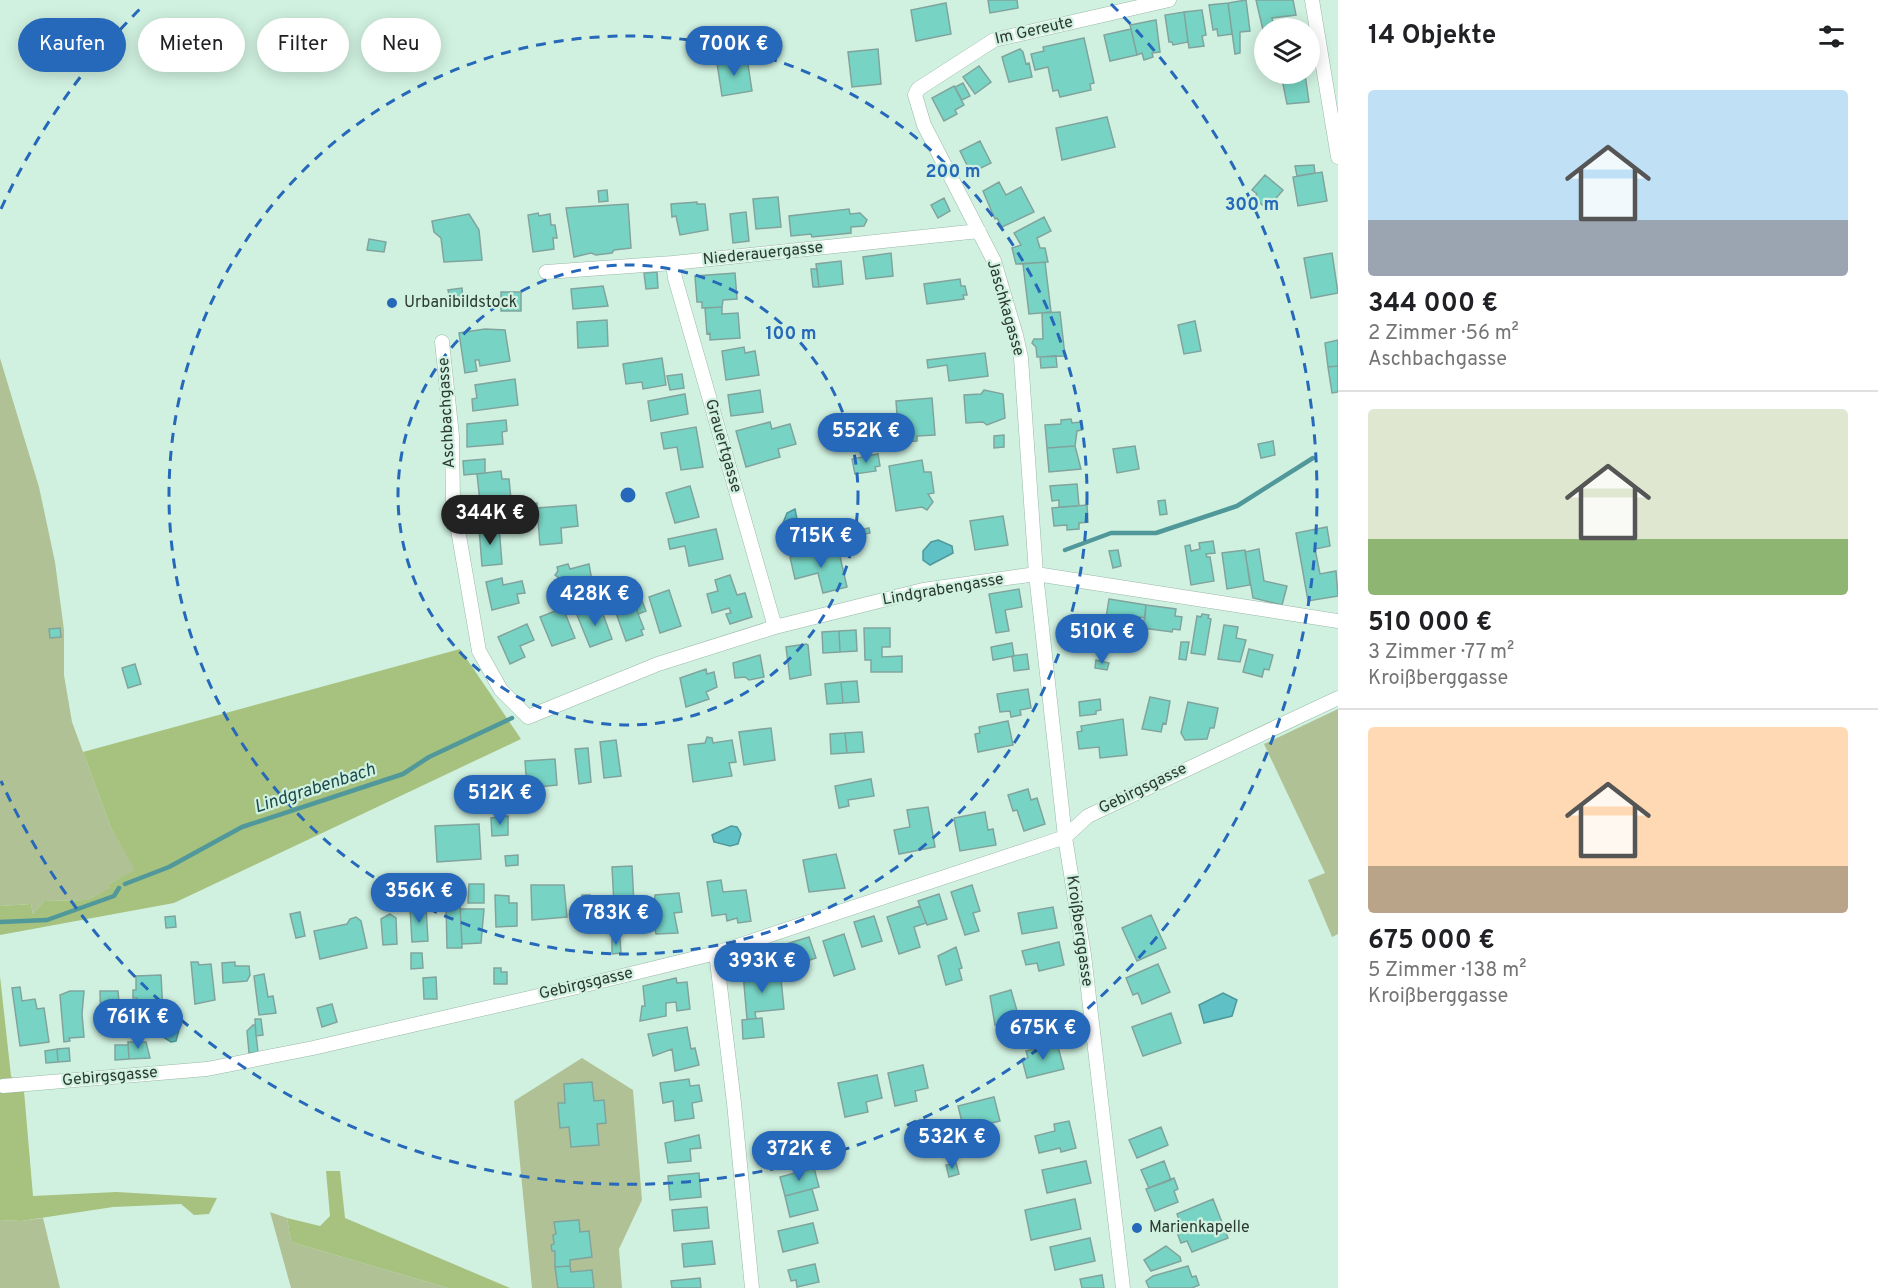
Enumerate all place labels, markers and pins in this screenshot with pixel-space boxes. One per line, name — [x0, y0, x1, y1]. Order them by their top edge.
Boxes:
pin: 700K € — [685, 26, 783, 77]
place label: Urbanibildstock — [404, 293, 517, 313]
marker: Urbanibildstock — [385, 296, 399, 310]
pin: 552K € — [817, 413, 915, 464]
centre of rings — [618, 485, 638, 505]
pin: 344K € — [441, 495, 539, 546]
pin: 715K € — [772, 518, 870, 569]
pin: 428K € — [546, 576, 644, 627]
pin: 510K € — [1053, 614, 1151, 665]
pin: 512K € — [451, 775, 549, 826]
pin: 356K € — [370, 873, 468, 924]
pin: 783K € — [567, 895, 665, 946]
pin: 393K € — [713, 943, 811, 994]
pin: 761K € — [89, 999, 187, 1050]
pin: 675K € — [994, 1010, 1092, 1061]
pin: 532K € — [903, 1119, 1001, 1170]
pin: 372K € — [750, 1131, 848, 1182]
place label: Marienkapelle — [1149, 1218, 1250, 1238]
marker: Marienkapelle — [1130, 1221, 1144, 1235]

